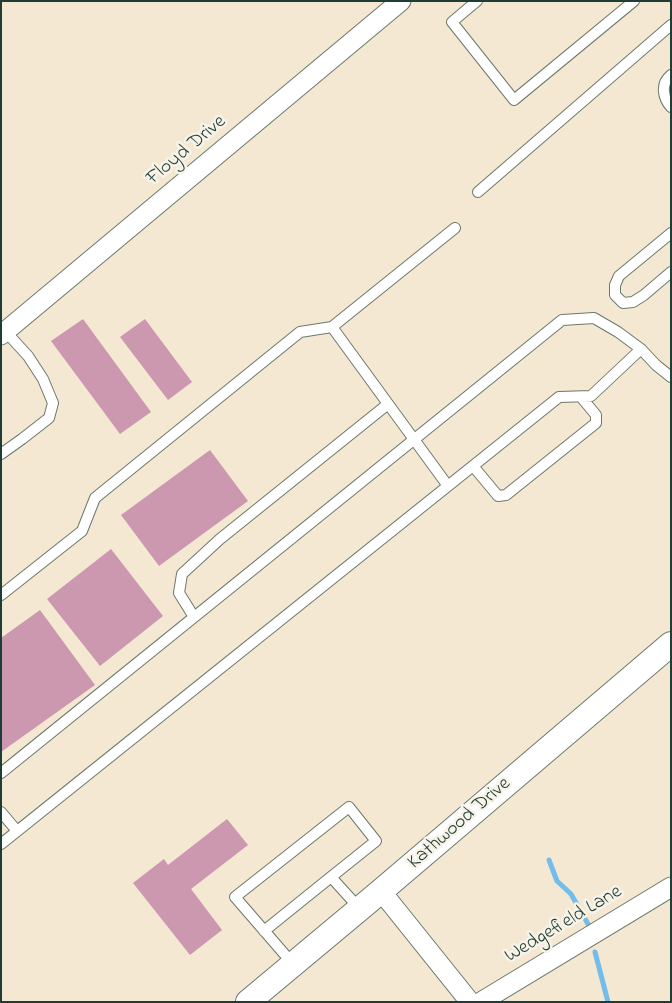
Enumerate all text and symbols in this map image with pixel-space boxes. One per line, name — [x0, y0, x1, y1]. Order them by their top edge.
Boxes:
street label: Floyd Drive — [142, 111, 232, 191]
street label: Kathwood Drive — [404, 773, 516, 875]
street label: Wedgefield Lane — [501, 881, 627, 969]

